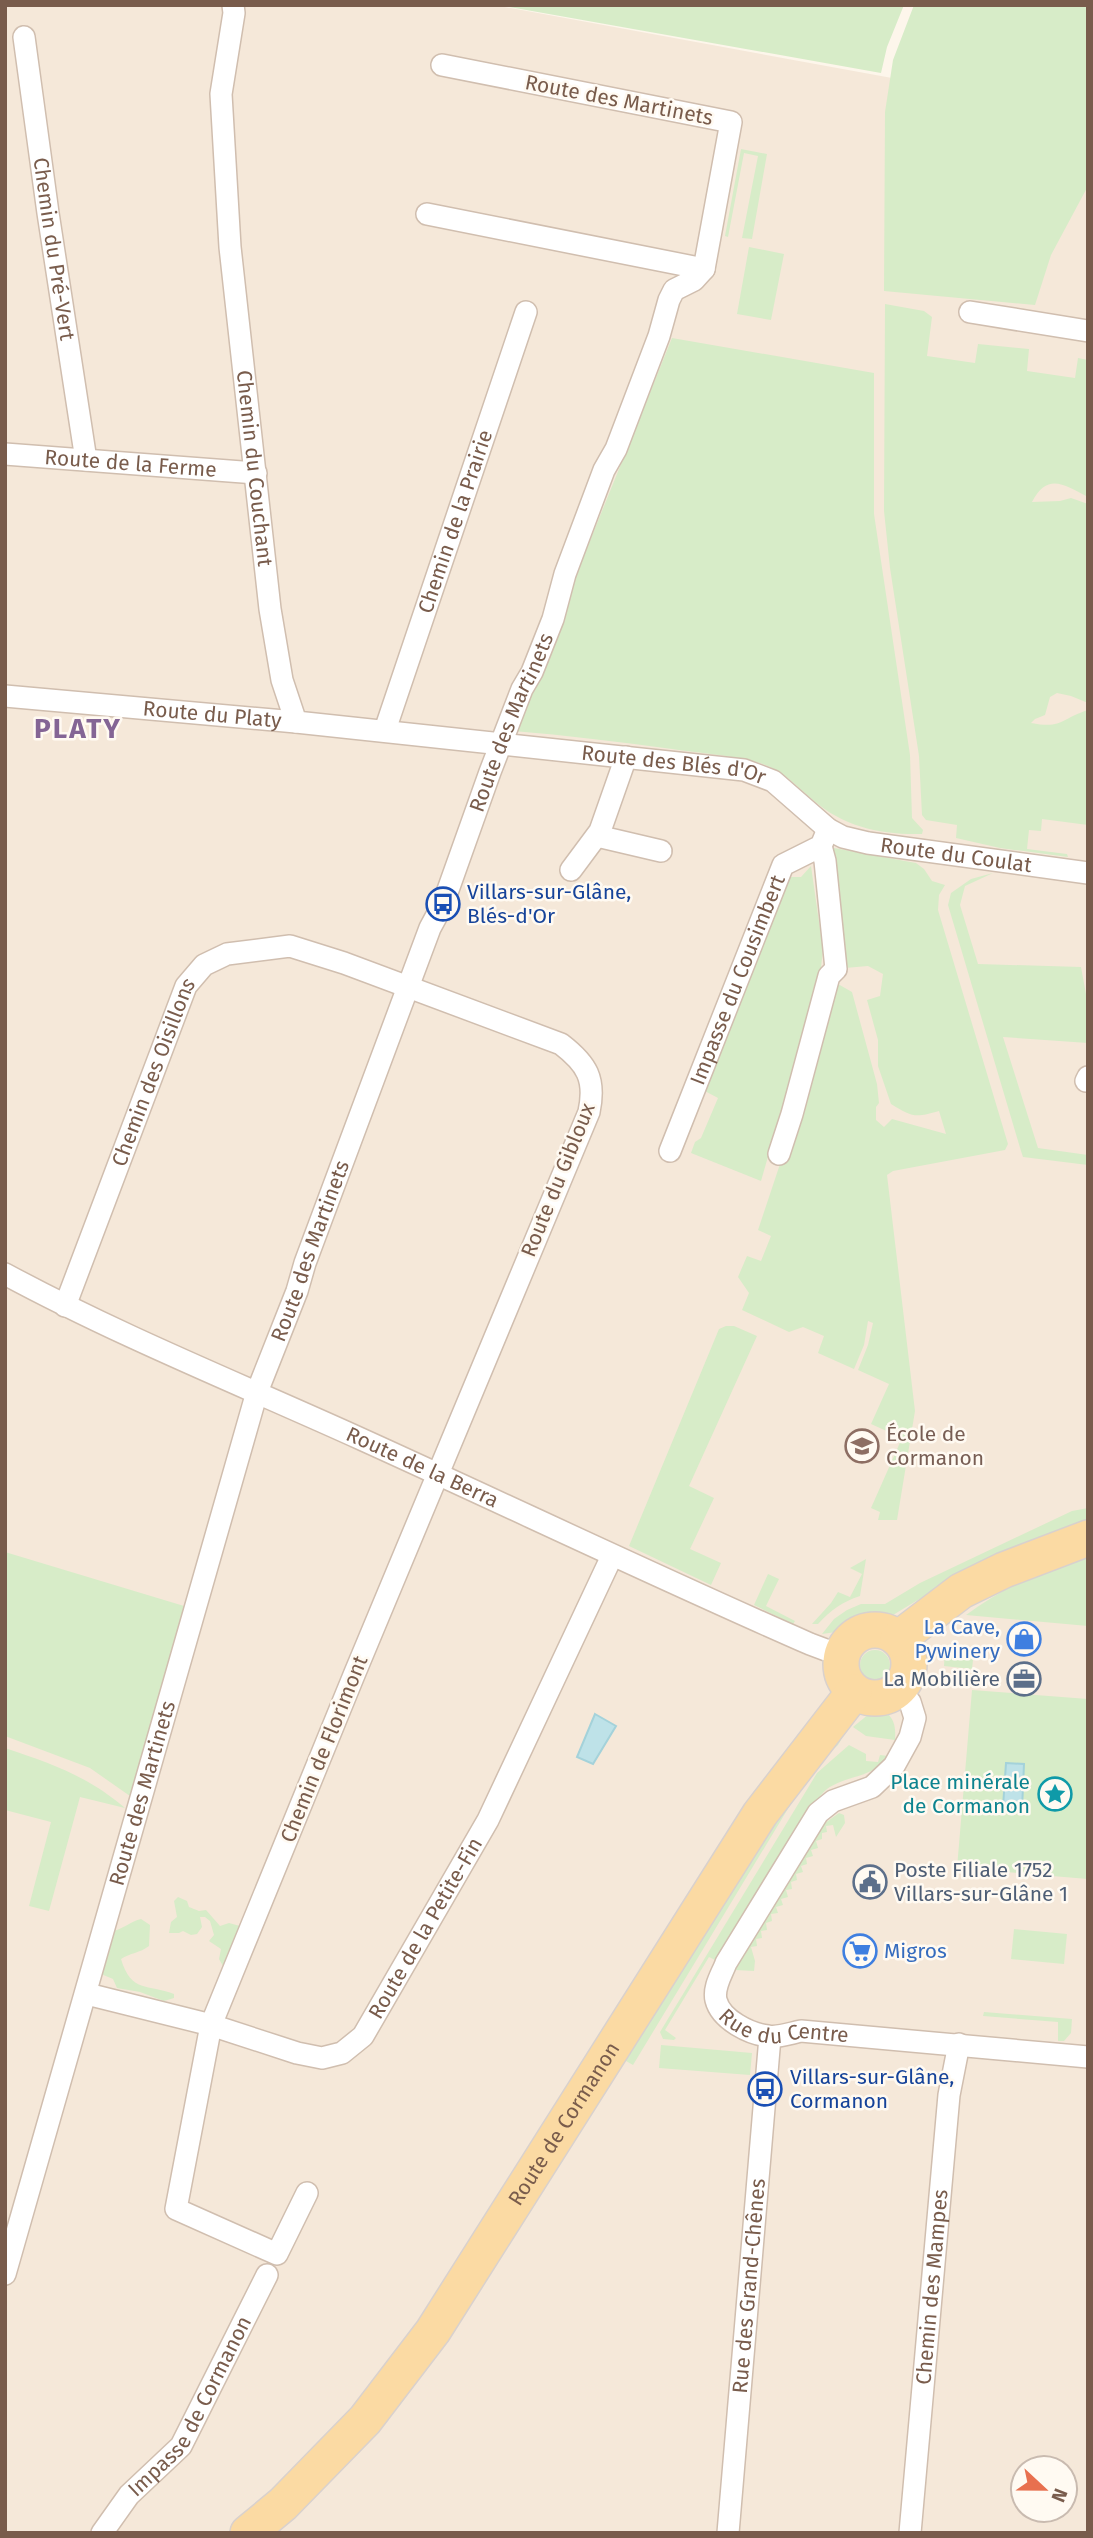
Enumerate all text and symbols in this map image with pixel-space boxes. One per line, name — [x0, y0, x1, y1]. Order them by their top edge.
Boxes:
street label: Route des Martinets — [523, 69, 715, 131]
street label: Chemin du Pré-Vert — [28, 156, 80, 343]
street label: Chemin du Couchant — [231, 369, 278, 568]
street label: Chemin de la Prairie — [412, 426, 498, 617]
street label: Route de la Ferme — [44, 444, 218, 483]
street label: Route des Martinets — [464, 629, 559, 816]
street label: Route du Platy — [142, 695, 283, 734]
district label: PLATY — [34, 712, 122, 745]
street label: Route des Blés d'Or — [580, 740, 770, 790]
street label: Route du Coulat — [879, 832, 1034, 878]
street label: Impasse du Cousimbert — [684, 871, 791, 1089]
place label: Villars-sur-Glâne, Blés-d'Or — [467, 879, 631, 929]
bus stop icon: Villars-sur-Glâne, Blés-d'Or — [424, 885, 462, 923]
street label: Chemin des Oisillons — [106, 972, 201, 1170]
street label: Route du Gibloux — [515, 1098, 601, 1261]
street label: Route des Martinets — [265, 1157, 355, 1346]
street label: Route de la Berra — [342, 1421, 503, 1513]
place label: École de Cormanon — [886, 1421, 984, 1471]
school or university icon: École de Cormanon — [843, 1427, 881, 1465]
place label: La Cave, Pywinery — [914, 1614, 1001, 1664]
shop icon: La Cave, Pywinery — [1005, 1620, 1043, 1658]
street label: Chemin de Florimont — [275, 1651, 374, 1846]
office icon: La Mobilière — [1005, 1660, 1043, 1698]
place label: La Mobilière — [883, 1666, 1000, 1692]
street label: Route des Martinets — [104, 1698, 181, 1889]
place label: Place minérale de Cormanon — [890, 1769, 1030, 1819]
place icon: Place minérale de Cormanon — [1036, 1775, 1074, 1813]
street label: Route de la Petite-Fin — [363, 1833, 488, 2024]
place label: Poste Filiale 1752 Villars-sur-Glâne 1 — [894, 1857, 1068, 1907]
public building icon: Poste Filiale 1752 Villars-sur-Glâne 1 — [851, 1863, 889, 1901]
supermarket icon: Migros — [841, 1932, 879, 1970]
place label: Migros — [884, 1938, 947, 1964]
street label: Rue du Centre — [713, 2003, 850, 2050]
street label: Route de Cormanon — [503, 2037, 626, 2211]
place label: Villars-sur-Glâne, Cormanon — [790, 2064, 954, 2114]
bus stop icon: Villars-sur-Glâne, Cormanon — [746, 2070, 784, 2108]
street label: Rue des Grand-Chênes — [727, 2177, 771, 2394]
street label: Chemin des Mampes — [910, 2188, 954, 2386]
street label: Impasse de Cormanon — [123, 2312, 257, 2502]
north arrow — [1009, 2454, 1079, 2524]
text: N — [1046, 2485, 1072, 2505]

